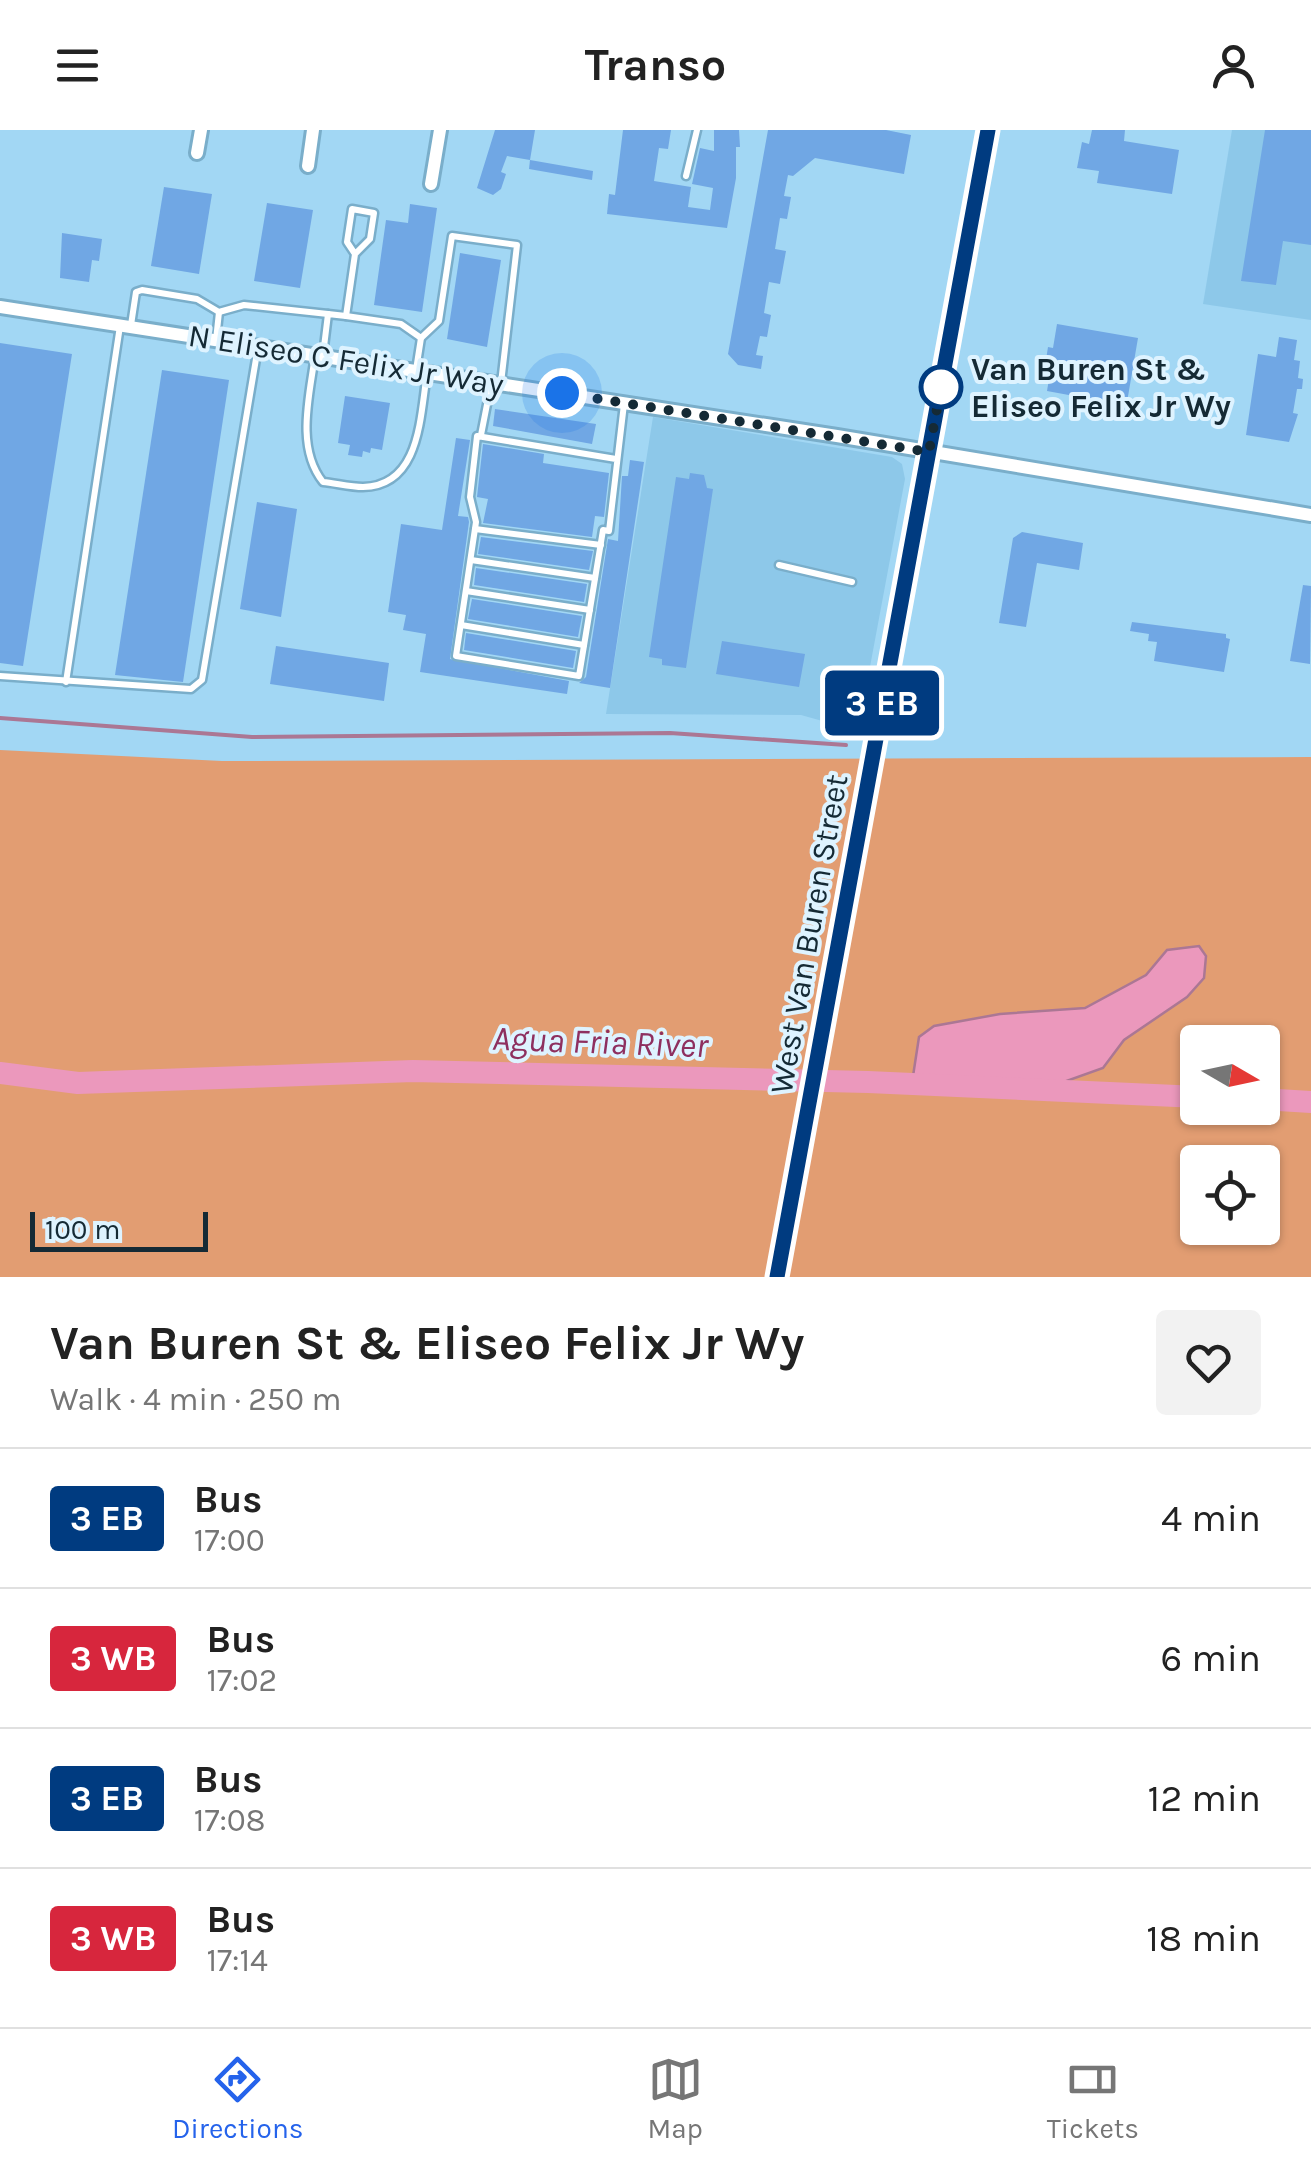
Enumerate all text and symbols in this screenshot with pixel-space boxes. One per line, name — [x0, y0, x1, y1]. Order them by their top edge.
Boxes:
icon: menu — [50, 38, 105, 93]
icon: person — [1206, 38, 1261, 93]
text: Transo — [585, 39, 726, 91]
street label: N Eliseo C Felix Jr Way — [186, 317, 506, 403]
place label: Van Buren St & Eliseo Felix Jr Wy — [971, 351, 1231, 425]
marker: Van Buren St & Eliseo Felix Jr Wy — [920, 366, 962, 408]
your location — [537, 368, 587, 418]
line badge: 3 EB — [812, 670, 952, 736]
text: 3 EB — [845, 683, 919, 724]
street label: West Van Buren Street — [763, 771, 855, 1097]
water label: Agua Fria River — [491, 1018, 710, 1066]
north arrow — [1180, 1025, 1280, 1125]
map controls — [1180, 1025, 1280, 1245]
button: locate — [1180, 1145, 1280, 1245]
scale bar — [30, 1207, 208, 1252]
text: 100 m — [45, 1213, 120, 1246]
button: heart — [1156, 1310, 1261, 1415]
text: Van Buren St & Eliseo Felix Jr Wy — [50, 1315, 804, 1371]
text: Walk · 4 min · 250 m — [50, 1381, 341, 1418]
text: Bus — [194, 1477, 262, 1522]
text: 4 min — [1161, 1496, 1261, 1541]
text: 3 EB — [70, 1498, 144, 1539]
text: 17:00 — [194, 1522, 265, 1559]
text: Bus — [206, 1617, 275, 1662]
text: 6 min — [1160, 1636, 1261, 1681]
text: 3 WB — [70, 1638, 156, 1679]
text: 17:02 — [206, 1662, 277, 1699]
text: Bus — [194, 1757, 262, 1802]
text: 12 min — [1148, 1776, 1261, 1821]
text: 3 EB — [70, 1778, 144, 1819]
text: 17:08 — [194, 1802, 265, 1839]
text: Bus — [206, 1897, 275, 1942]
text: 18 min — [1146, 1916, 1261, 1961]
text: 3 WB — [70, 1918, 156, 1959]
text: 17:14 — [206, 1942, 268, 1979]
tab: Directions — [172, 2052, 304, 2145]
tab: Map — [647, 2052, 703, 2145]
tab: Tickets — [1047, 2052, 1139, 2145]

